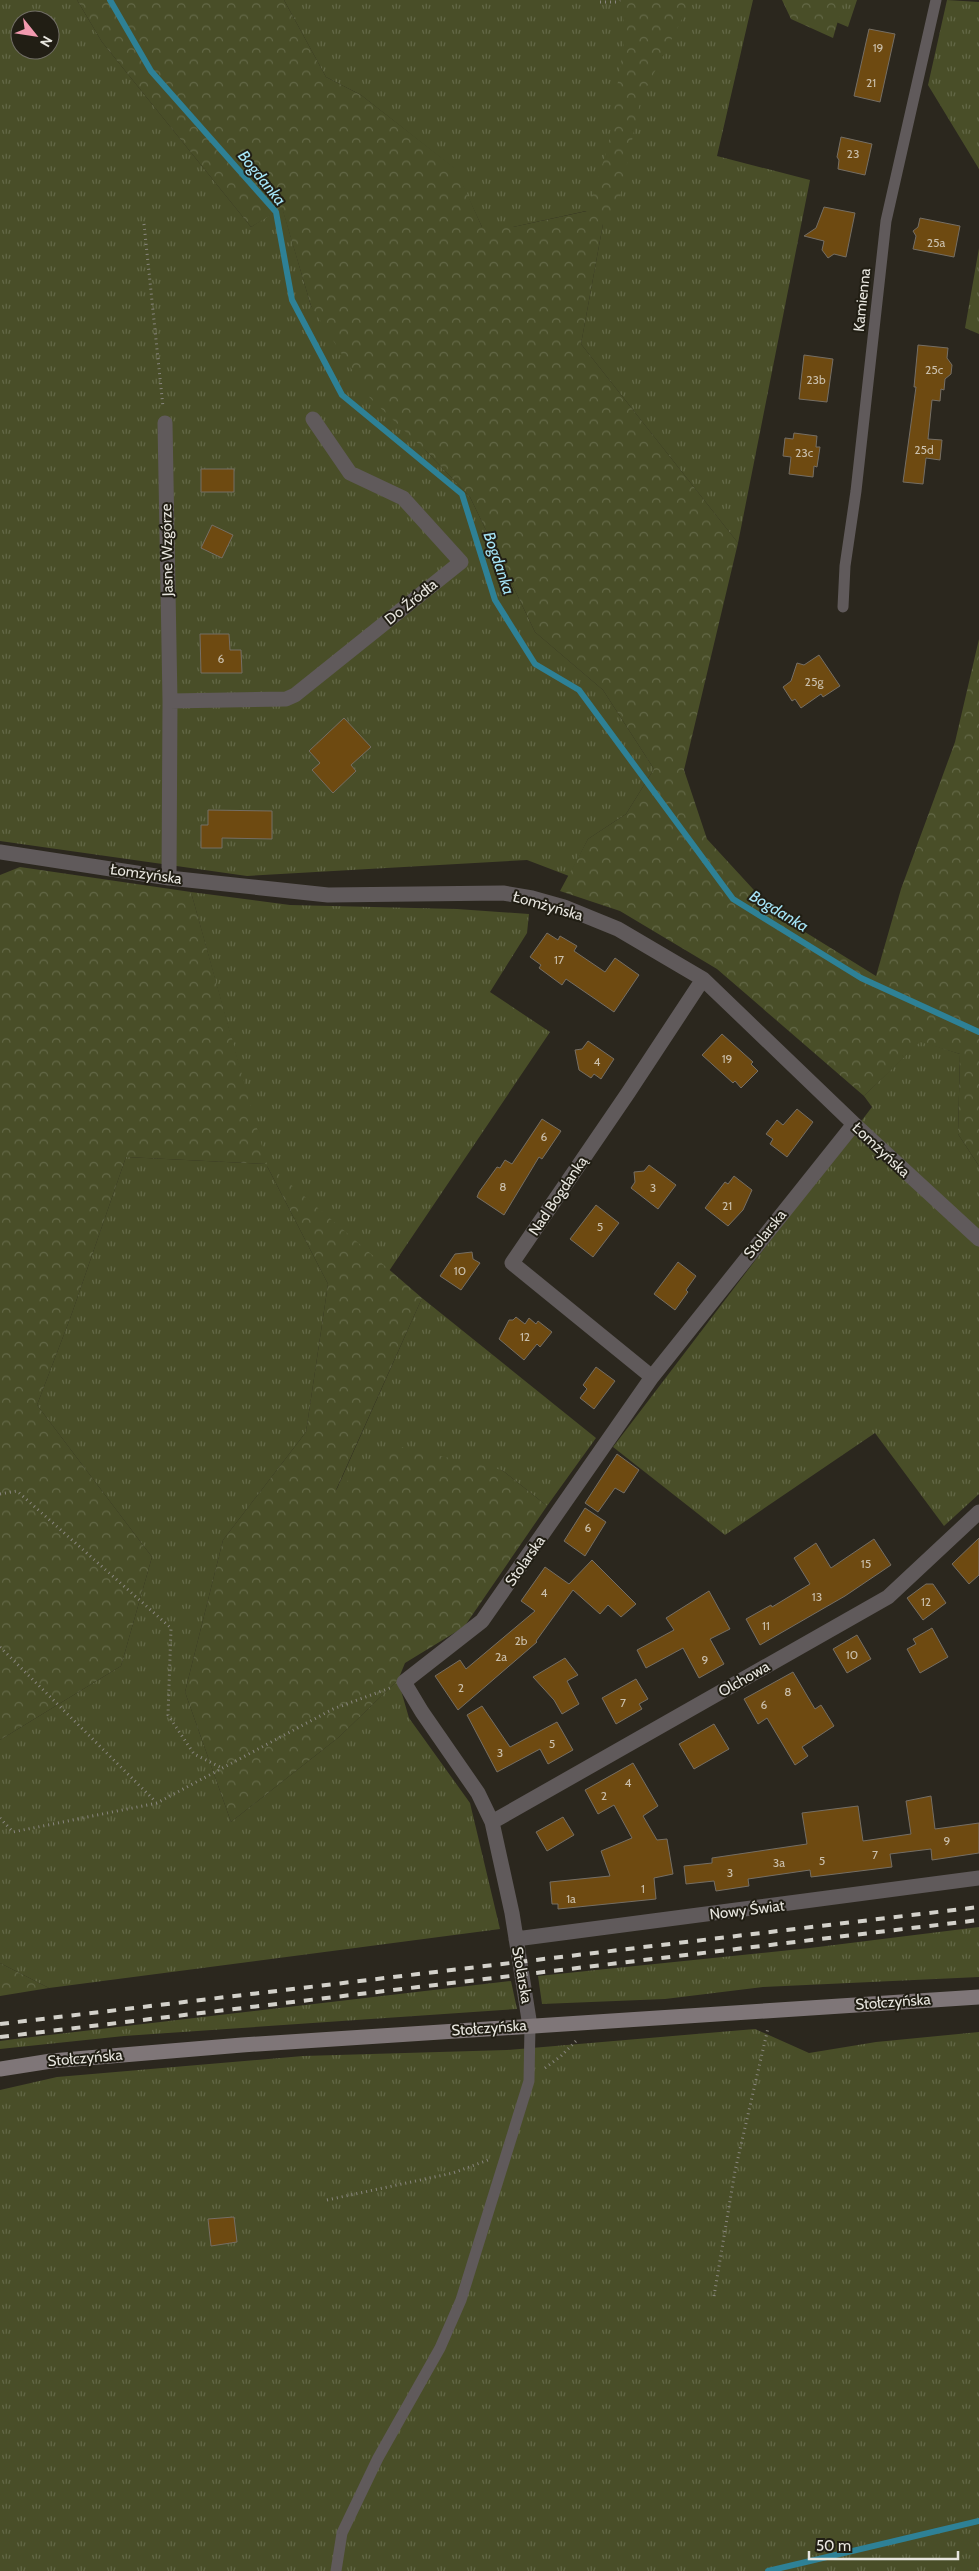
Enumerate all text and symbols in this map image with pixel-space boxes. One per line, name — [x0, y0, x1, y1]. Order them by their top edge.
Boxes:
north arrow — [10, 10, 60, 60]
text: N — [36, 33, 57, 50]
house number: 19 — [873, 40, 884, 55]
house number: 21 — [866, 75, 876, 90]
house number: 23 — [847, 146, 859, 161]
water label: Bogdanka — [234, 147, 290, 209]
house number: 25a — [927, 235, 946, 250]
street label: Kamienna — [850, 267, 874, 333]
house number: 25c — [925, 362, 944, 377]
house number: 23b — [806, 372, 826, 387]
house number: 25d — [914, 442, 934, 457]
house number: 23c — [795, 445, 814, 460]
street label: Jasne Wzgórze — [157, 503, 177, 597]
water label: Bogdanka — [479, 529, 519, 597]
street label: Do Źródła — [380, 574, 442, 629]
house number: 6 — [218, 651, 225, 666]
house number: 25g — [805, 674, 824, 689]
street label: Łomżyńska — [109, 860, 184, 888]
water label: Bogdanka — [746, 886, 812, 936]
street label: Łomżyńska — [511, 887, 586, 925]
house number: 17 — [554, 952, 564, 967]
house number: 19 — [722, 1051, 733, 1066]
house number: 4 — [594, 1054, 601, 1069]
street label: Łomżyńska — [849, 1119, 914, 1182]
house number: 6 — [541, 1129, 548, 1144]
street label: Nad Bogdanką — [525, 1152, 592, 1239]
house number: 8 — [499, 1179, 507, 1194]
house number: 3 — [650, 1180, 656, 1195]
house number: 21 — [722, 1198, 732, 1213]
street label: Stolarska — [740, 1205, 791, 1262]
house number: 5 — [597, 1219, 603, 1234]
house number: 10 — [454, 1263, 466, 1278]
house number: 12 — [520, 1329, 530, 1344]
house number: 6 — [585, 1520, 592, 1535]
street label: Stolarska — [501, 1532, 549, 1590]
house number: 15 — [861, 1556, 871, 1571]
house number: 4 — [541, 1585, 548, 1600]
house number: 13 — [812, 1589, 822, 1604]
house number: 12 — [921, 1594, 931, 1609]
house number: 11 — [762, 1618, 770, 1633]
house number: 2b — [515, 1633, 528, 1648]
house number: 10 — [846, 1647, 858, 1662]
house number: 2a — [495, 1649, 507, 1664]
house number: 9 — [702, 1652, 709, 1667]
street label: Olchowa — [715, 1657, 773, 1701]
house number: 2 — [458, 1680, 464, 1695]
house number: 8 — [784, 1684, 792, 1699]
house number: 7 — [620, 1695, 626, 1710]
house number: 6 — [761, 1697, 768, 1712]
house number: 5 — [549, 1736, 555, 1751]
house number: 3 — [497, 1745, 503, 1760]
house number: 4 — [625, 1775, 632, 1790]
house number: 2 — [601, 1788, 607, 1803]
house number: 9 — [944, 1833, 951, 1848]
house number: 7 — [872, 1847, 878, 1862]
house number: 5 — [819, 1853, 825, 1868]
house number: 3a — [773, 1855, 785, 1870]
house number: 3 — [727, 1865, 733, 1880]
house number: 1 — [641, 1881, 645, 1896]
house number: 1a — [566, 1891, 576, 1906]
street label: Nowy Świat — [708, 1895, 785, 1924]
street label: Stolarska — [508, 1945, 536, 2006]
street label: Stołczyńska — [855, 1990, 932, 2014]
street label: Stołczyńska — [451, 2016, 528, 2040]
street label: Stołczyńska — [47, 2046, 124, 2070]
scale bar — [809, 2528, 958, 2560]
text: 50 m — [816, 2537, 851, 2555]

